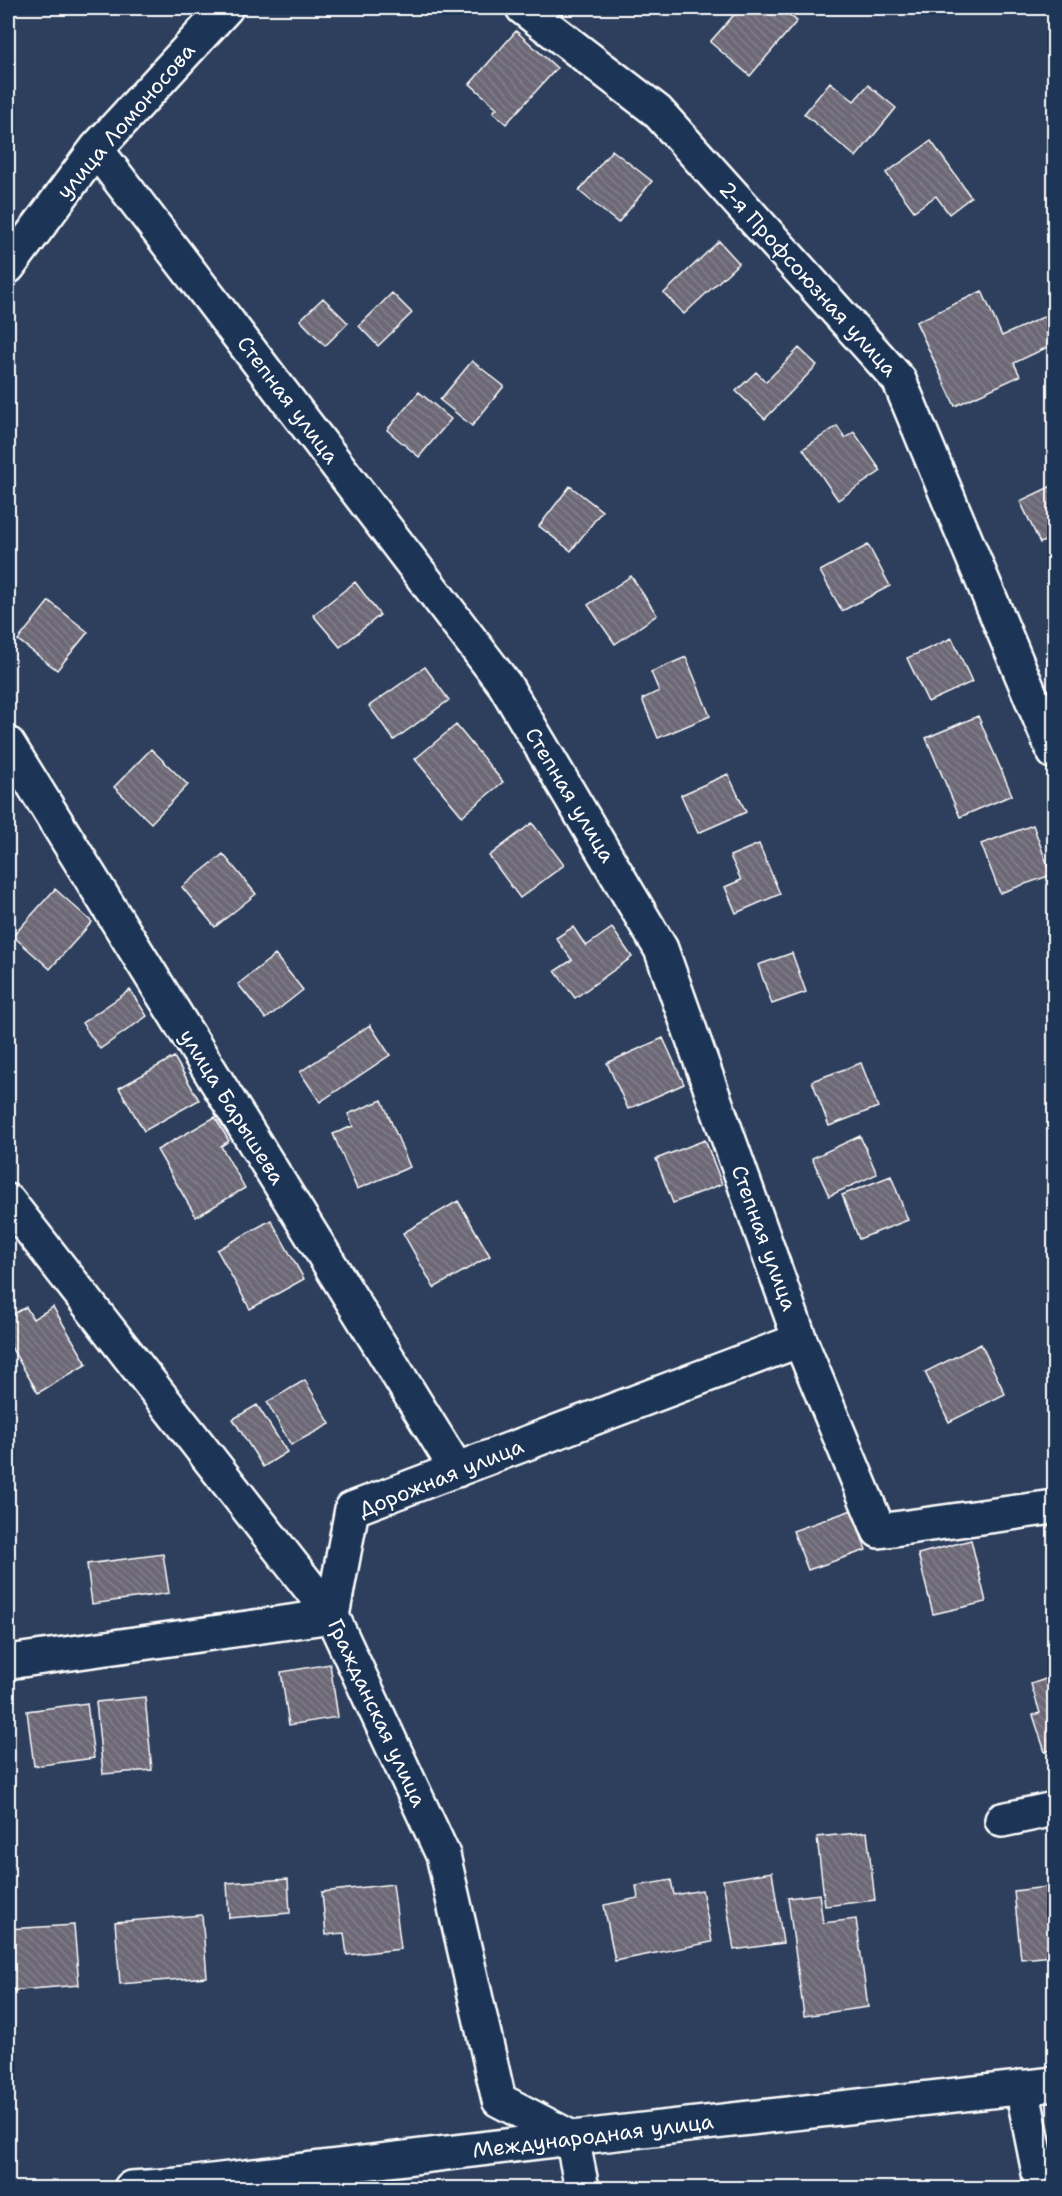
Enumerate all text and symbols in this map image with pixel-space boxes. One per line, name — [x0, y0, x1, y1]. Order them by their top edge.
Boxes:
street label: улица Ломоносова — [51, 37, 201, 205]
street label: 2-я Профсоюзная улица — [713, 175, 903, 383]
street label: Степная улица — [231, 330, 345, 470]
street label: Степная улица — [519, 722, 621, 868]
street label: улица Барышева — [173, 1024, 291, 1190]
street label: Степная улица — [725, 1161, 803, 1315]
street label: Дорожная улица — [354, 1432, 528, 1524]
street label: Гражданская улица — [321, 1614, 433, 1812]
street label: Международная улица — [471, 2107, 715, 2165]

